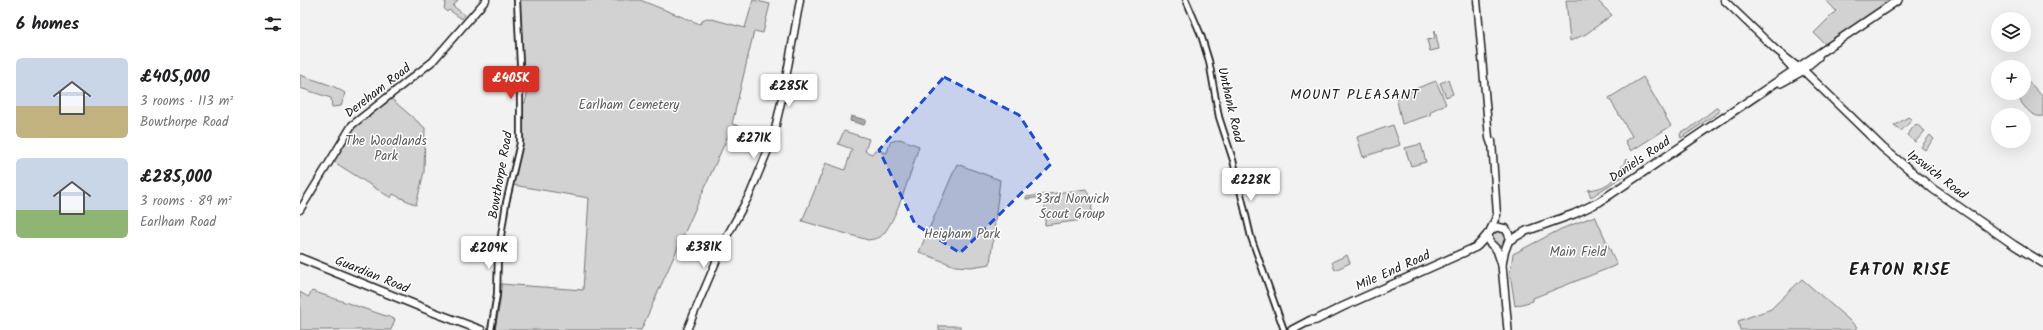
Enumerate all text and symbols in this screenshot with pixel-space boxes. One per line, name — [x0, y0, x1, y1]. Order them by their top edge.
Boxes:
text: 6 homes — [16, 11, 79, 38]
map controls — [1991, 12, 2031, 148]
button: layers — [1991, 12, 2031, 52]
icon: filters — [262, 13, 284, 35]
street label: Dereham Road — [340, 58, 416, 124]
button: + — [1991, 60, 2031, 100]
text: £405,000 — [140, 64, 210, 91]
street label: Unthank Road — [1211, 65, 1249, 145]
pin: £405K — [483, 66, 539, 100]
text: £405K — [492, 68, 530, 89]
icon: home — [48, 74, 96, 122]
pin: £285K — [761, 74, 817, 108]
text: £285K — [769, 76, 809, 97]
district label: MOUNT PLEASANT — [1290, 84, 1420, 106]
text: 3 rooms · 113 m² — [140, 91, 233, 112]
park label: Earlham Cemetery — [579, 95, 680, 116]
button: − — [1991, 108, 2031, 148]
text: Bowthorpe Road — [140, 112, 228, 133]
pin: £271K — [726, 126, 782, 160]
text: £271K — [737, 128, 771, 149]
street label: Bowthorpe Road — [483, 129, 519, 220]
park label: The Woodlands Park — [345, 131, 427, 167]
street label: Daniels Road — [1605, 131, 1675, 188]
street label: Ipswich Road — [1902, 145, 1972, 206]
text: £285,000 — [140, 164, 212, 191]
pin: £228K — [1223, 168, 1279, 202]
text: £228K — [1231, 170, 1271, 191]
icon: home — [48, 174, 96, 222]
park label: 33rd Norwich Scout Group — [1035, 189, 1109, 225]
text: 3 rooms · 89 m² — [140, 191, 232, 212]
text: Earlham Road — [140, 212, 216, 233]
park label: Heigham Park — [924, 224, 1001, 245]
pin: £381K — [676, 235, 732, 269]
pin: £209K — [461, 236, 517, 270]
text: £381K — [686, 237, 722, 258]
text: £209K — [470, 238, 508, 259]
park label: Main Field — [1549, 242, 1607, 263]
street label: Mile End Road — [1352, 245, 1434, 297]
street label: Guardian Road — [332, 251, 413, 300]
district label: EATON RISE — [1849, 257, 1951, 284]

